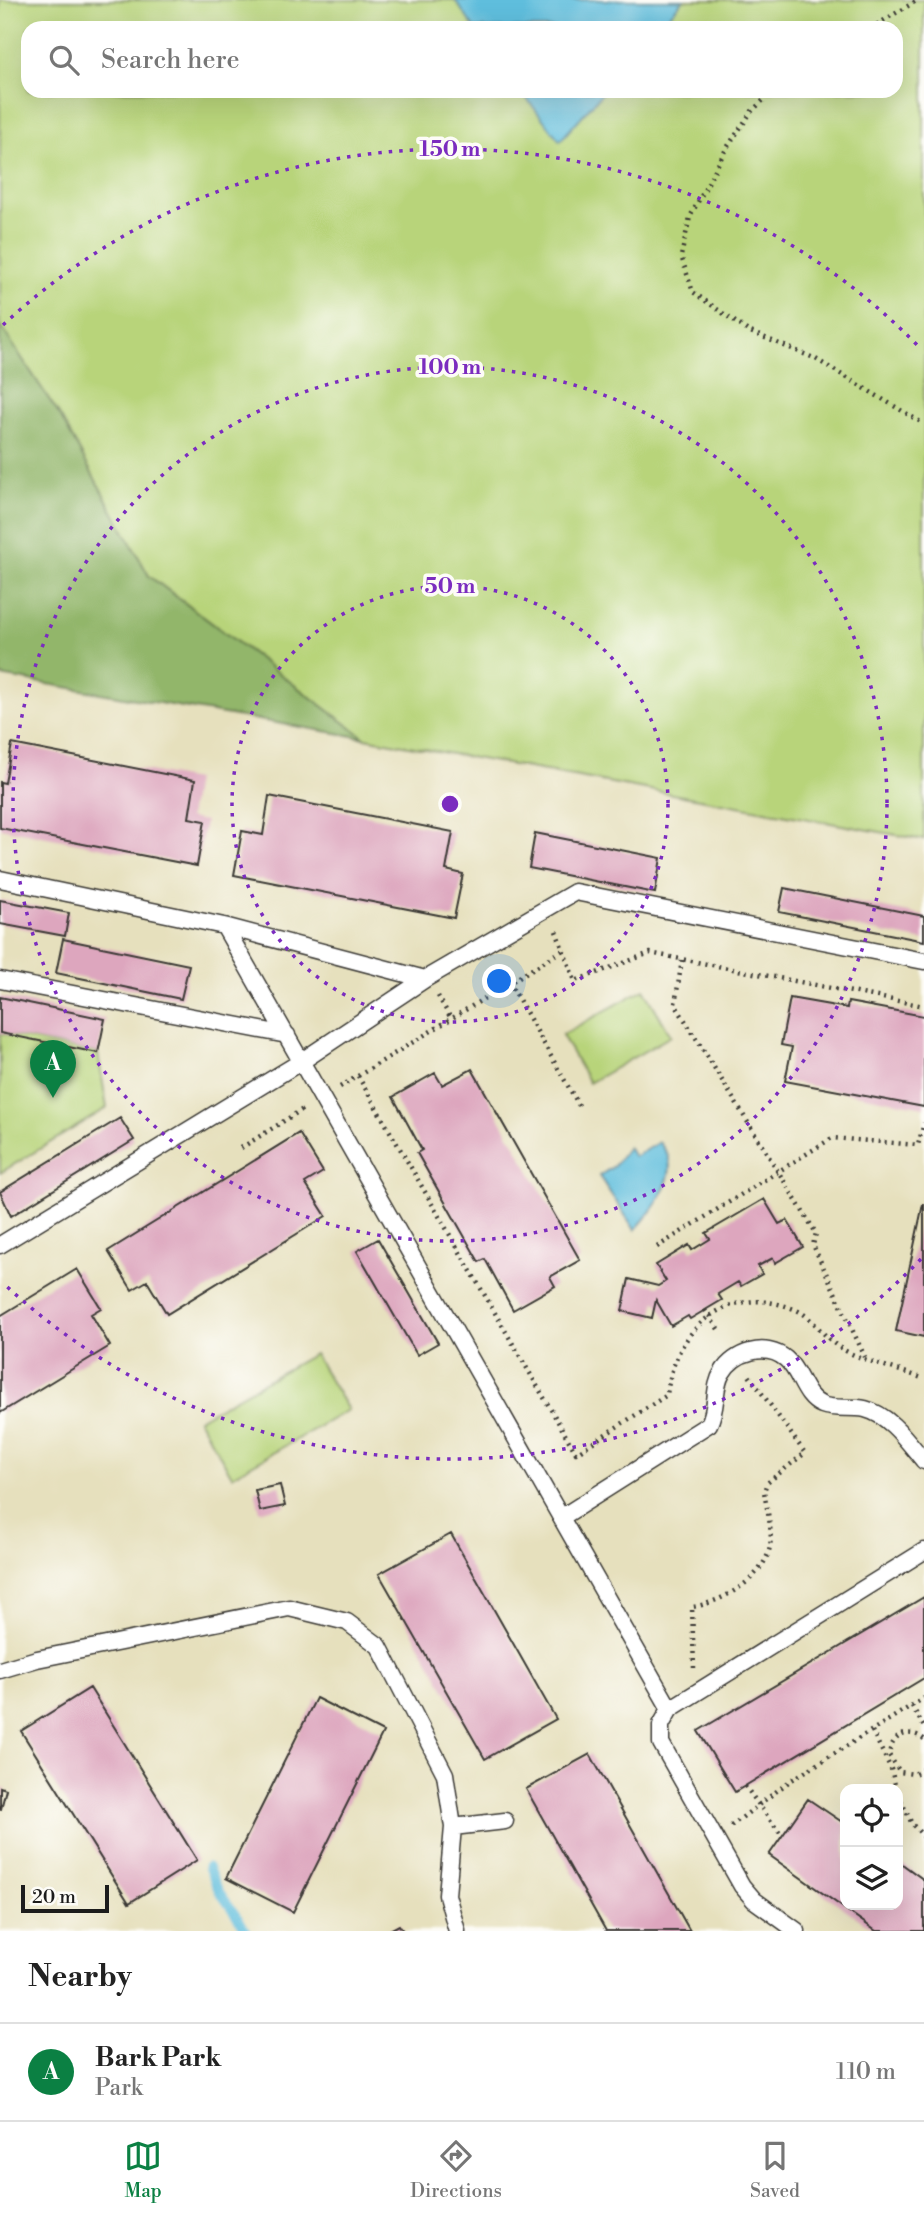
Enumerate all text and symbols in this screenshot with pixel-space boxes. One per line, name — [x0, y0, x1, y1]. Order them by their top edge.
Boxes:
search box — [21, 21, 903, 98]
icon: search — [45, 41, 83, 79]
text: Search here — [101, 44, 240, 76]
text: 150 m — [420, 137, 480, 163]
text: 100 m — [419, 355, 481, 381]
text: 50 m — [425, 574, 475, 600]
centre of rings — [438, 792, 462, 816]
your location — [482, 964, 516, 998]
pin: A — [30, 1040, 76, 1098]
map controls — [840, 1784, 903, 1910]
button: locate — [840, 1784, 903, 1847]
button: layers — [840, 1847, 903, 1910]
scale bar — [21, 1882, 108, 1914]
text: 20 m — [32, 1885, 76, 1909]
text: Nearby — [28, 1958, 132, 1996]
text: Bark Park — [95, 2042, 221, 2074]
text: A — [43, 2058, 59, 2086]
text: 110 m — [836, 2058, 896, 2086]
text: Park — [95, 2074, 143, 2102]
tab: Map — [124, 2137, 162, 2203]
tab: Directions — [410, 2137, 502, 2203]
tab: Saved — [750, 2137, 800, 2203]

